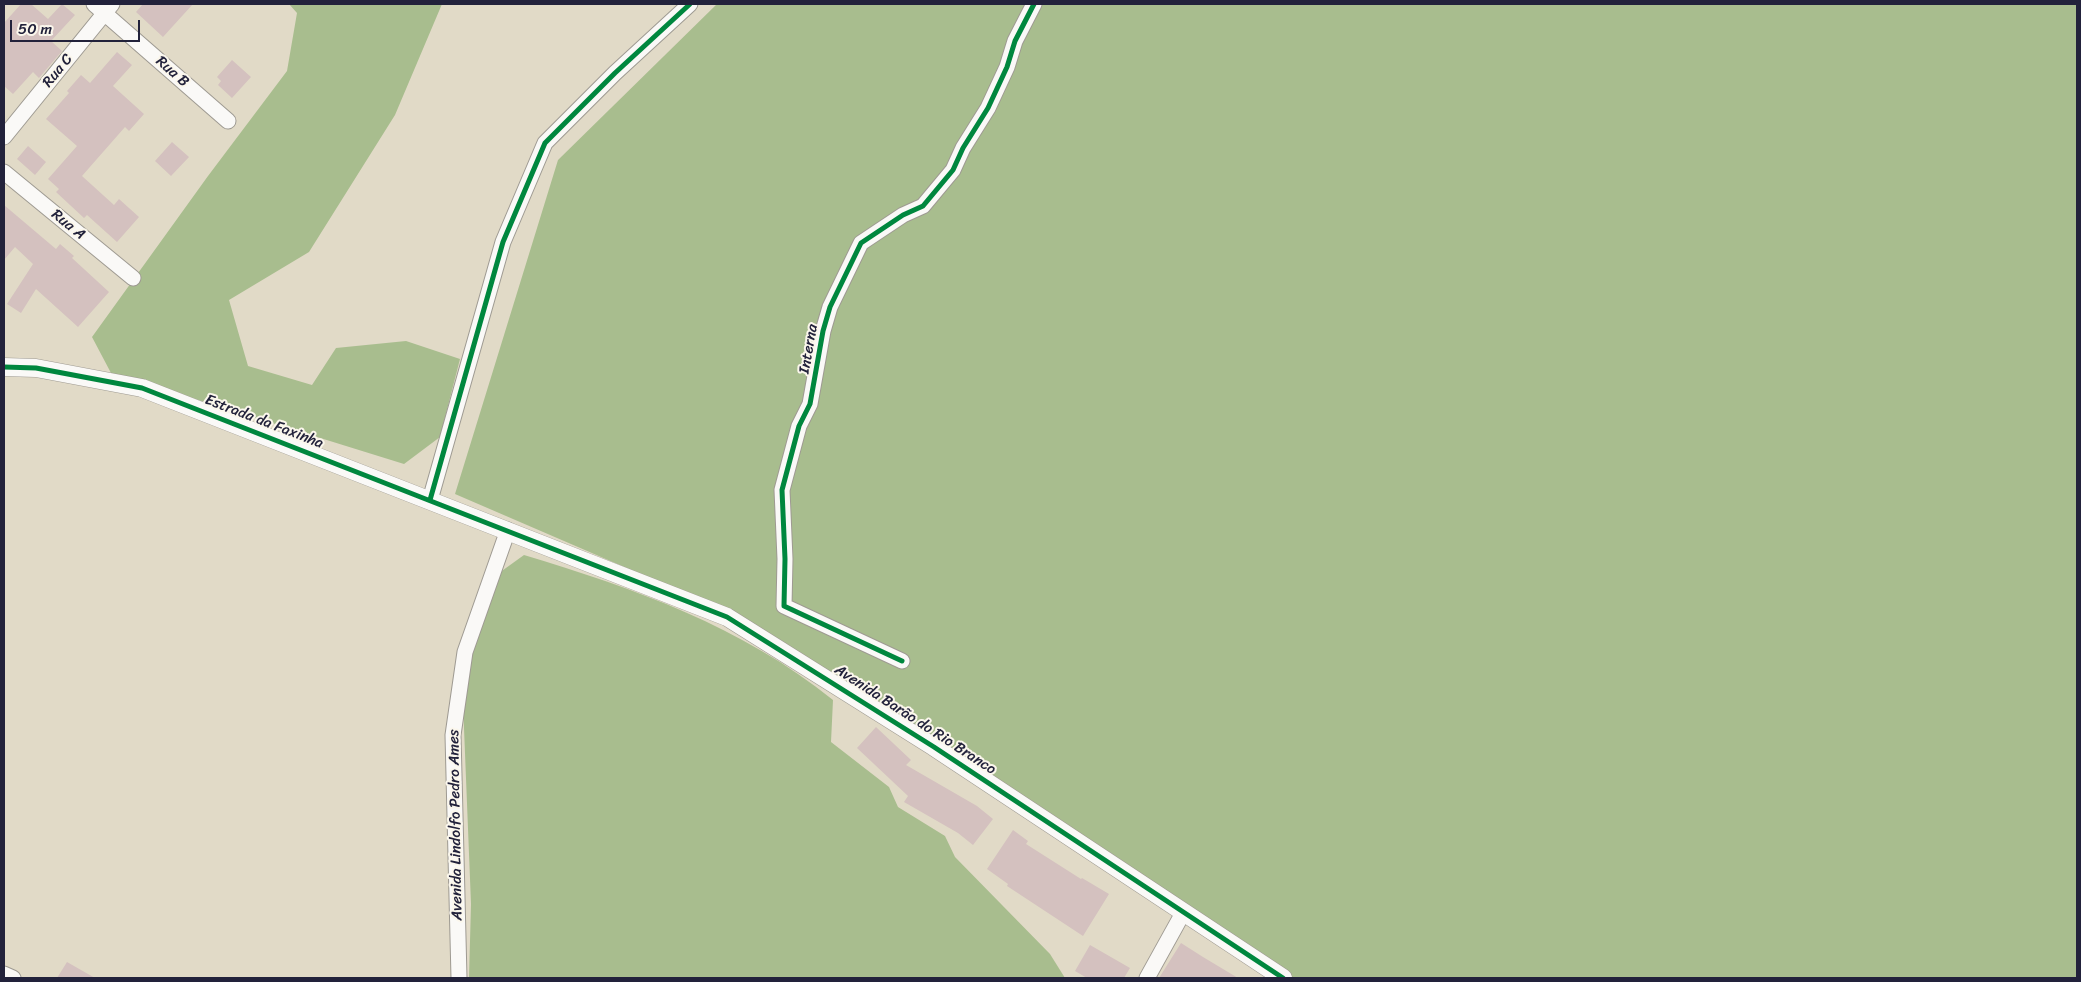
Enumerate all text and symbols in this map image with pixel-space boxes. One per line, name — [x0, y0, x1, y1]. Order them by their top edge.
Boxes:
scale bar — [12, 10, 142, 42]
text: 50 m — [18, 16, 52, 42]
street label: Rua C — [39, 51, 77, 91]
street label: Rua B — [152, 53, 192, 91]
street label: Rua A — [47, 206, 89, 244]
street label: Interna — [796, 323, 822, 375]
street label: Estrada da Faxinha — [202, 391, 326, 453]
street label: Avenida Barão do Rio Branco — [831, 661, 999, 779]
street label: Avenida Lindolfo Pedro Ames — [445, 729, 467, 921]

